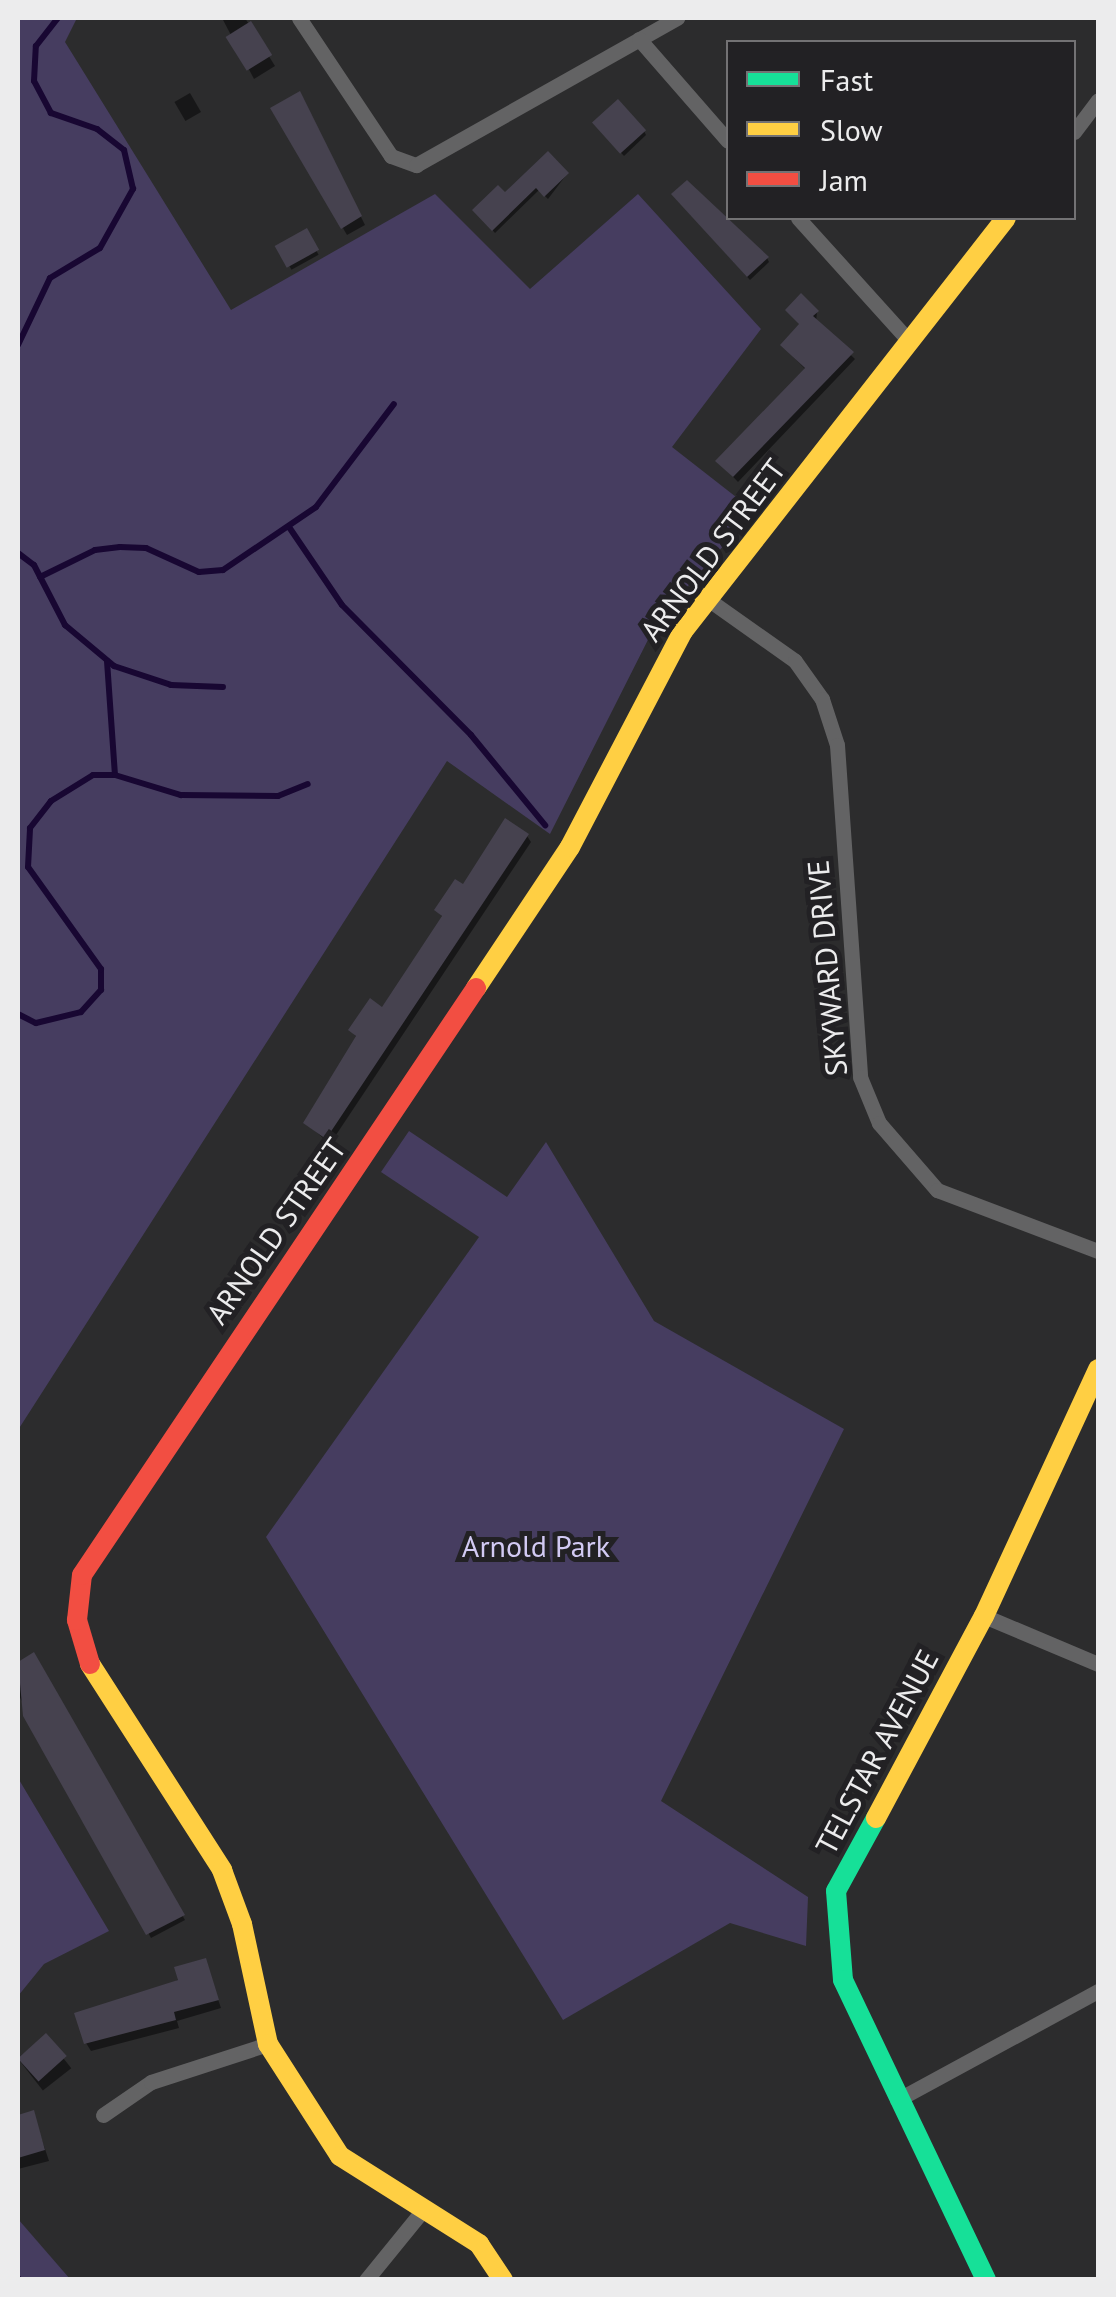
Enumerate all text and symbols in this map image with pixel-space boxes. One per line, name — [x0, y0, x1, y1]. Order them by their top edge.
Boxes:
legend — [726, 40, 1076, 220]
text: Fast — [820, 60, 873, 99]
text: Slow — [820, 110, 883, 149]
text: Jam — [820, 160, 868, 199]
street label: ARNOLD STREET — [633, 452, 793, 648]
street label: SKYWARD DRIVE — [800, 859, 854, 1077]
street label: ARNOLD STREET — [199, 1131, 353, 1331]
park label: Arnold Park — [462, 1528, 610, 1564]
street label: TELSTAR AVENUE — [808, 1643, 946, 1861]

